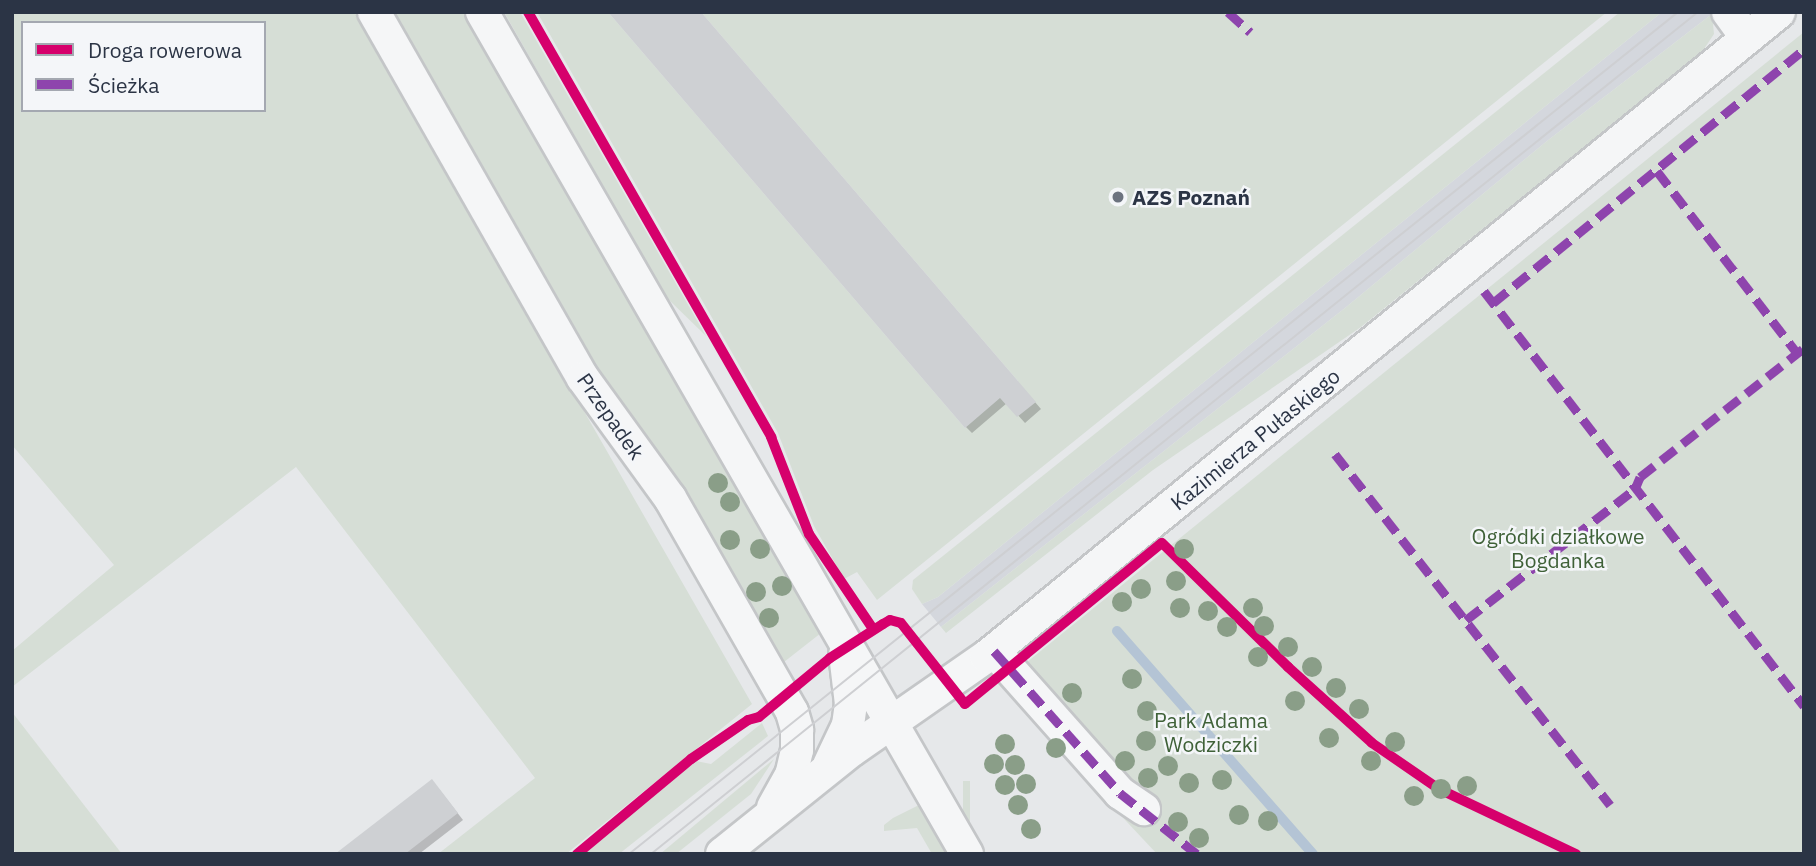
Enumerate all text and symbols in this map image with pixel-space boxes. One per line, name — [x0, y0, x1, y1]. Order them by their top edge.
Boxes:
legend — [21, 21, 266, 112]
text: Droga rowerowa — [88, 36, 242, 64]
text: Ścieżka — [88, 71, 159, 99]
place label: AZS Poznań — [1132, 184, 1250, 210]
marker: AZS Poznań — [1110, 189, 1126, 205]
street label: Kazimierza Pułaskiego — [1165, 363, 1345, 515]
street label: Przepadek — [572, 368, 650, 464]
park label: Ogródki działkowe Bogdanka — [1472, 523, 1644, 573]
park label: Park Adama Wodziczki — [1154, 707, 1268, 757]

